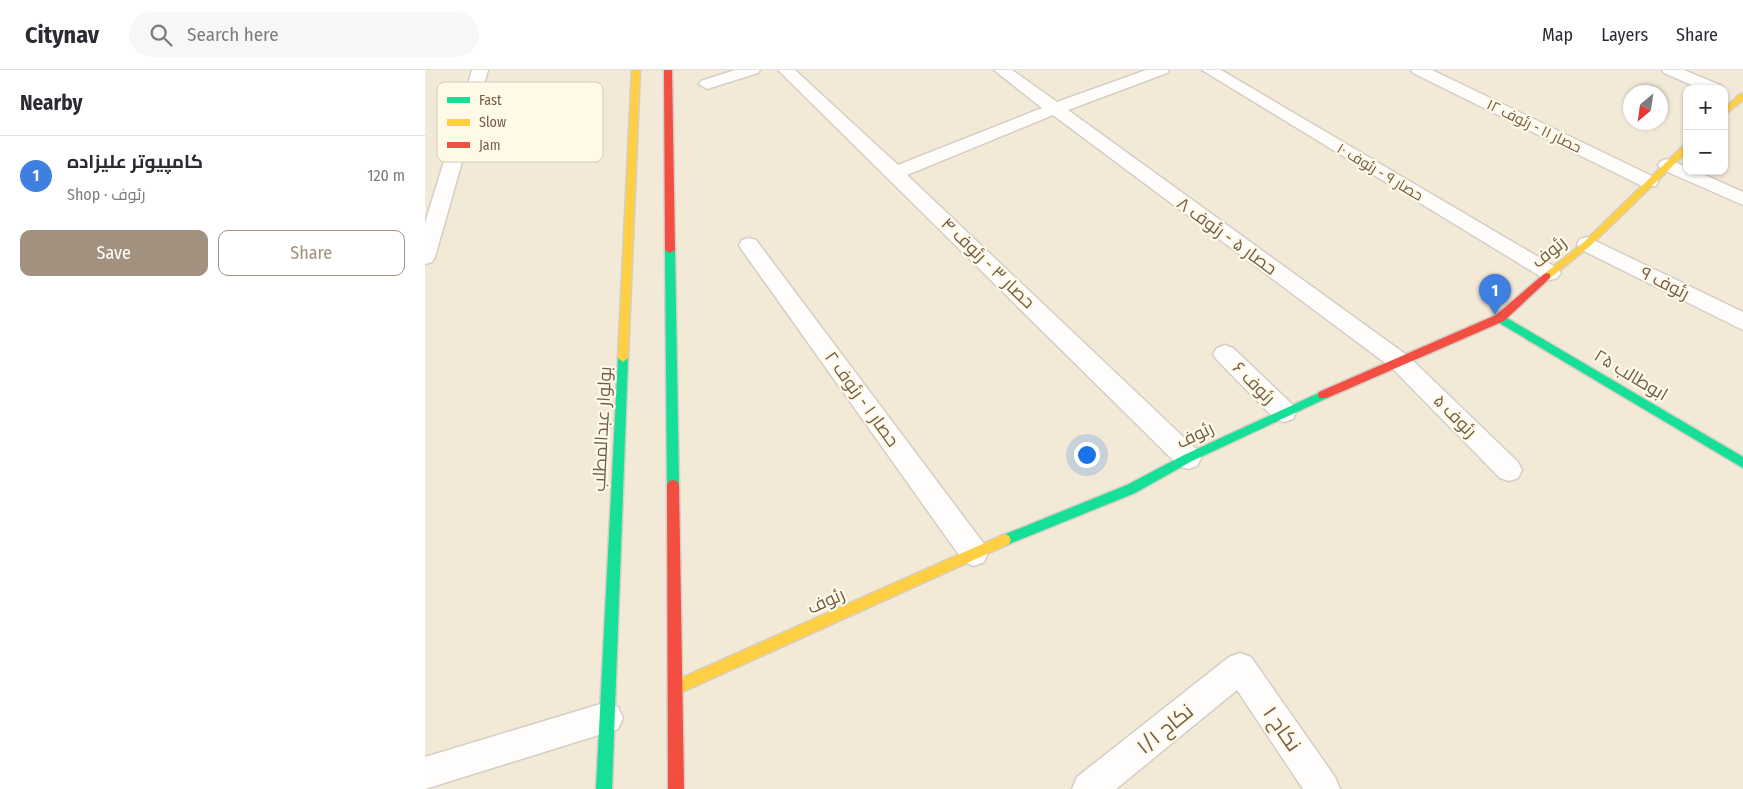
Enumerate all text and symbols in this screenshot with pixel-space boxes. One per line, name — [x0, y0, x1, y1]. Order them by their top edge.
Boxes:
search box — [129, 12, 479, 57]
text: Citynav — [25, 21, 99, 49]
icon: search — [147, 21, 175, 49]
text: Search here — [187, 23, 279, 46]
text: Map — [1542, 24, 1573, 46]
text: Layers — [1601, 24, 1648, 46]
text: Share — [1676, 24, 1718, 46]
legend — [437, 82, 603, 162]
north arrow — [1623, 85, 1668, 130]
map controls — [1683, 85, 1728, 175]
button: + — [1683, 85, 1728, 130]
text: Nearby — [20, 90, 82, 116]
text: Fast — [479, 92, 502, 109]
street label: حصار ۱۱ - رئوف ۱۲ — [1484, 95, 1584, 157]
text: Slow — [479, 114, 506, 131]
button: − — [1683, 130, 1728, 175]
text: Jam — [479, 137, 500, 154]
street label: حصار ۹ - رئوف ۱۰ — [1334, 139, 1426, 205]
text: کامپیوتر علیزاده — [67, 150, 203, 173]
text: 1 — [33, 166, 39, 185]
text: 120 m — [367, 166, 405, 185]
text: Shop · رئوف — [67, 185, 145, 204]
street label: حصار ۵ - رئوف ۸ — [1173, 192, 1281, 280]
street label: حصار ۳ - رئوف ۴ — [937, 213, 1039, 313]
button: Save — [20, 230, 208, 276]
button: Share — [218, 230, 405, 276]
street label: رئوف — [1527, 231, 1571, 273]
street label: رئوف ۹ — [1637, 261, 1693, 305]
pin: 1 — [1479, 274, 1511, 315]
street label: ابوطالب ۲۵ — [1590, 344, 1672, 406]
street label: حصار ۱ - رئوف ۲ — [820, 347, 904, 451]
street label: رئوف ۶ — [1228, 357, 1280, 409]
street label: بولوار عبدالمطلب — [588, 366, 616, 492]
street label: رئوف ۵ — [1429, 390, 1481, 442]
street label: رئوف — [1173, 417, 1217, 453]
your location — [1074, 442, 1100, 468]
street label: رئوف — [804, 583, 848, 619]
street label: نکاح ۱/۱ — [1131, 698, 1199, 761]
street label: نکاح ۱ — [1256, 701, 1307, 757]

